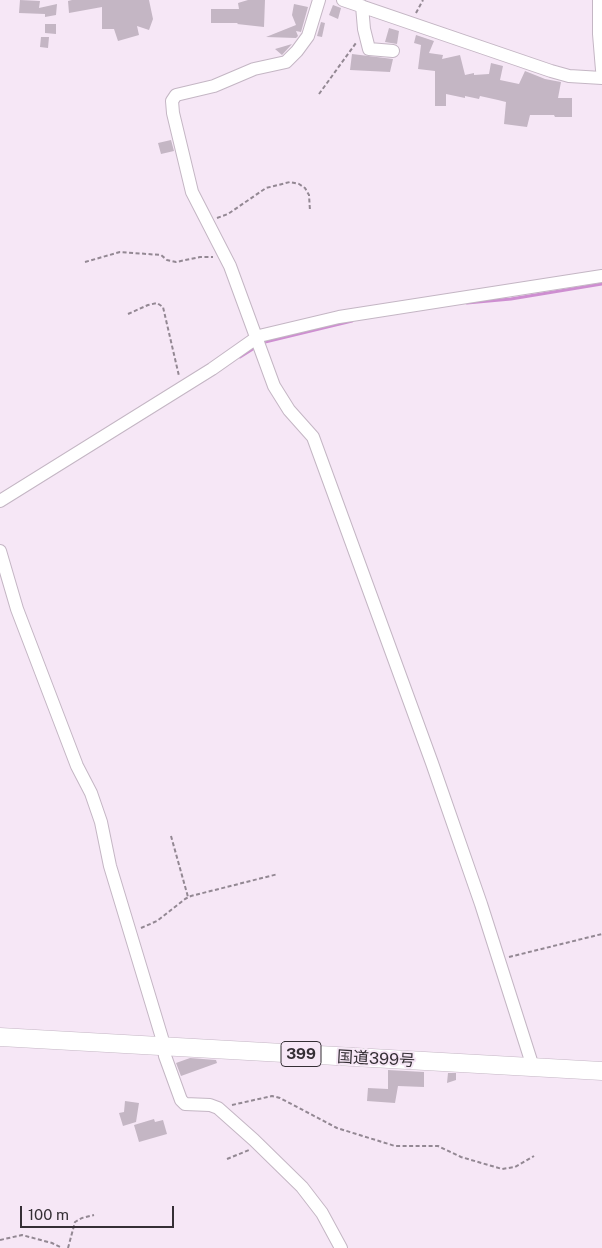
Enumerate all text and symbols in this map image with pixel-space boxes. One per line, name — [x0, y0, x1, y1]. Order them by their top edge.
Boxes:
road number: 399 — [281, 1042, 321, 1066]
street label: 国道399号 — [337, 1047, 415, 1071]
scale bar — [22, 1196, 176, 1228]
text: 100 m — [28, 1206, 69, 1223]

